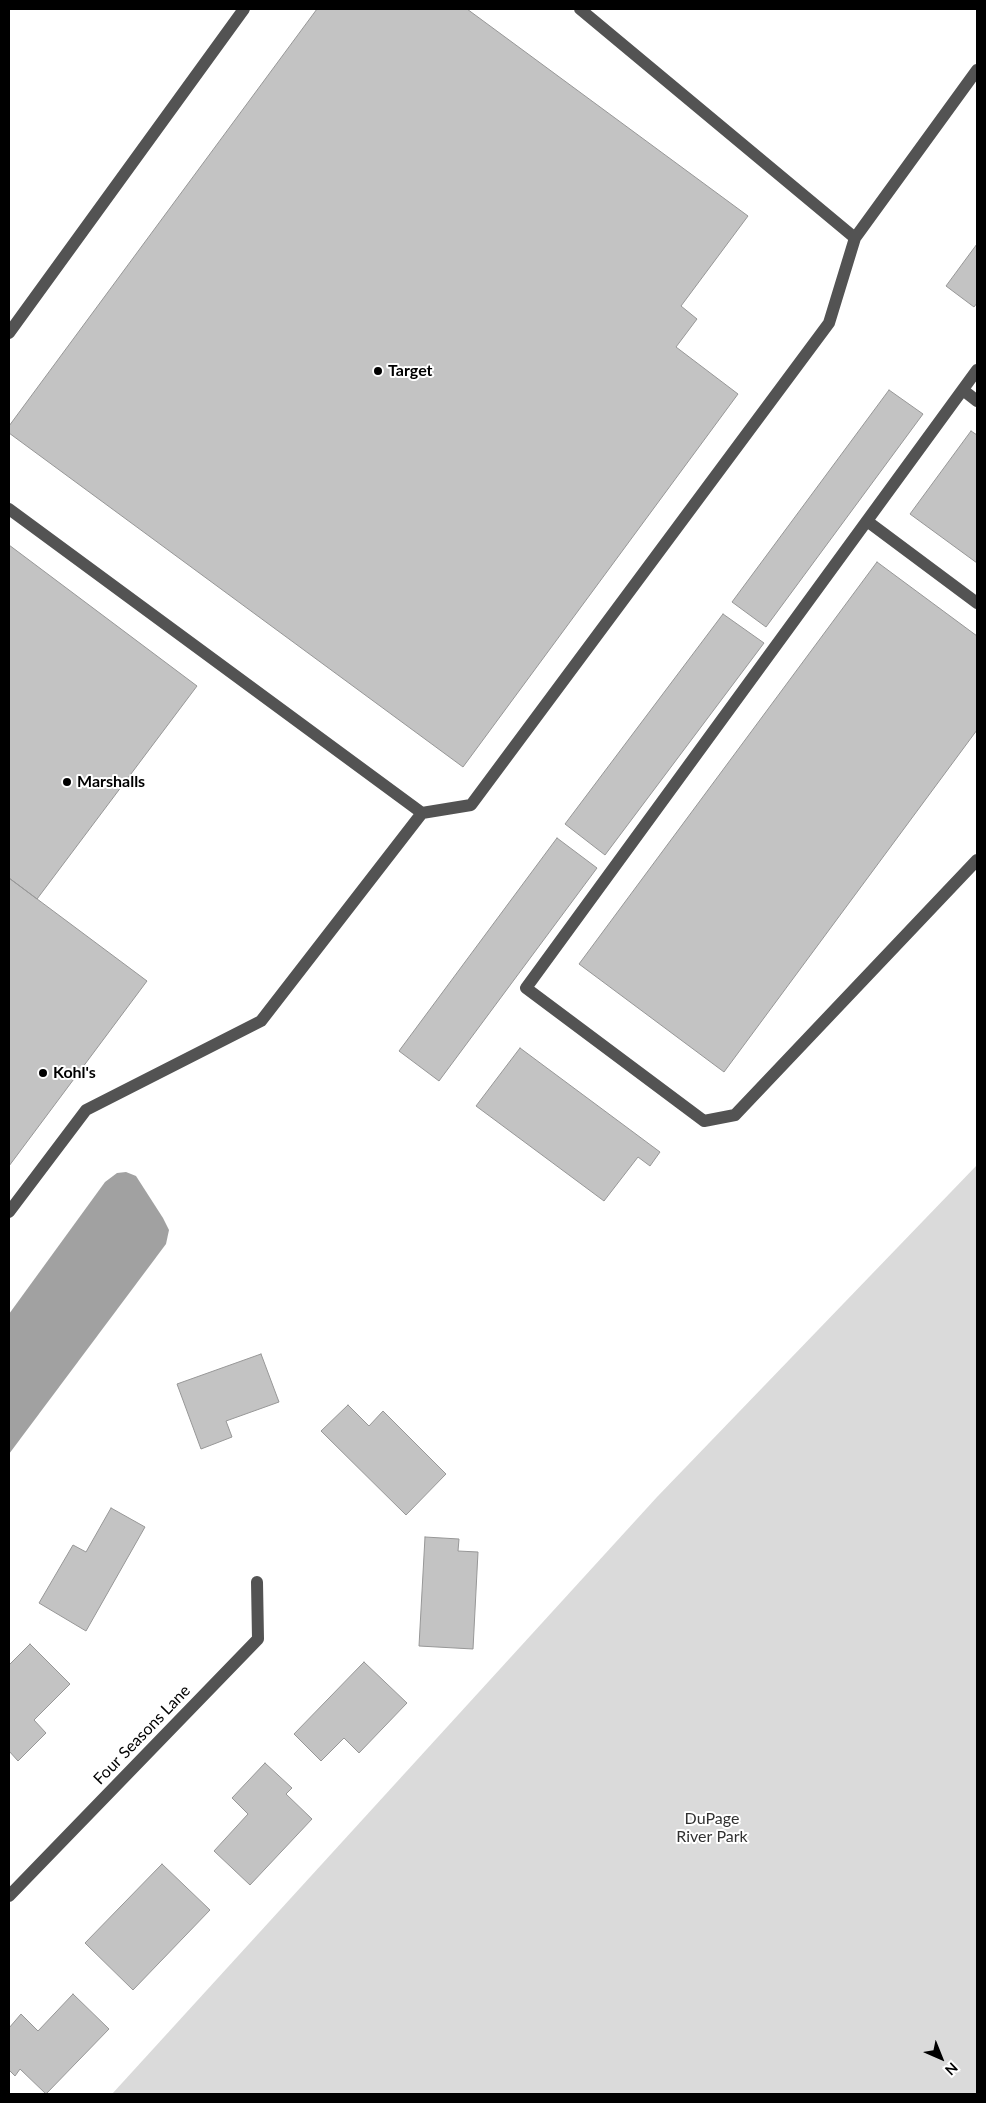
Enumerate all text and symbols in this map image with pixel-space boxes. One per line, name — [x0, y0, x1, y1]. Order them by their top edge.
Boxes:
place label: Target — [388, 361, 433, 381]
marker: Target — [372, 365, 384, 377]
place label: Marshalls — [77, 772, 145, 792]
marker: Marshalls — [61, 776, 73, 788]
place label: Kohl's — [53, 1063, 96, 1083]
marker: Kohl's — [37, 1067, 49, 1079]
street label: Four Seasons Lane — [90, 1681, 194, 1789]
park label: DuPage River Park — [676, 1809, 748, 1847]
north arrow — [916, 2033, 966, 2083]
text: N — [942, 2059, 962, 2079]

